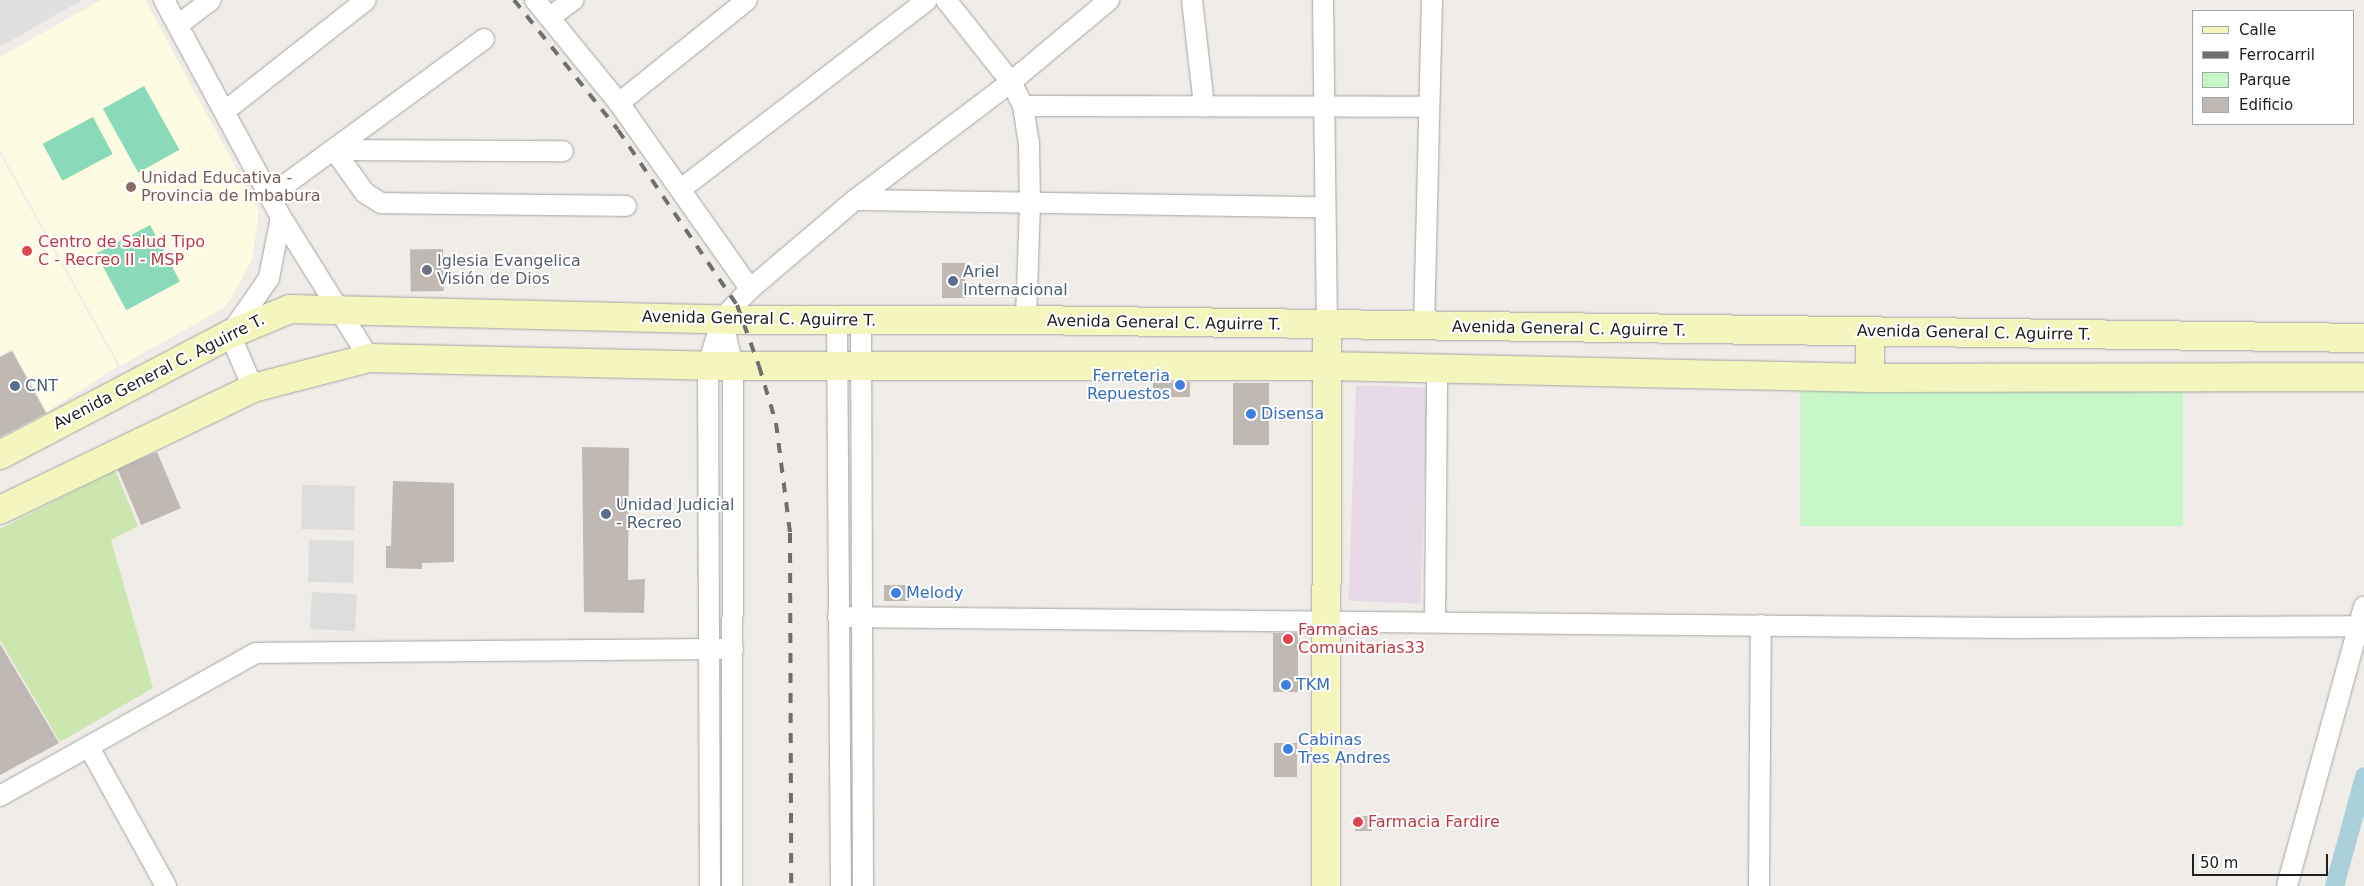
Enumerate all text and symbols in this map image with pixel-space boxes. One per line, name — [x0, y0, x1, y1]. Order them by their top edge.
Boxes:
legend — [2192, 10, 2354, 125]
text: Calle — [2239, 21, 2276, 39]
text: Ferrocarril — [2239, 46, 2315, 64]
text: Parque — [2239, 71, 2291, 89]
text: Edificio — [2239, 96, 2293, 114]
place label: Unidad Educativa - Provincia de Imbabura — [141, 168, 321, 206]
marker: Unidad Educativa - Provincia de Imbabura — [125, 181, 137, 193]
place label: Centro de Salud Tipo C - Recreo II - MSP — [38, 232, 205, 270]
marker: Centro de Salud Tipo C - Recreo II - MSP — [20, 244, 34, 258]
place label: Iglesia Evangelica Visión de Dios — [437, 251, 581, 289]
place label: Ariel Internacional — [963, 262, 1068, 300]
marker: Iglesia Evangelica Visión de Dios — [421, 264, 433, 276]
marker: Ariel Internacional — [947, 275, 959, 287]
street label: Avenida General C. Aguirre T. — [642, 307, 876, 331]
street label: Avenida General C. Aguirre T. — [50, 310, 268, 434]
street label: Avenida General C. Aguirre T. — [1047, 311, 1281, 335]
street label: Avenida General C. Aguirre T. — [1452, 317, 1686, 341]
street label: Avenida General C. Aguirre T. — [1857, 321, 2091, 345]
place label: Ferreteria Repuestos — [1087, 366, 1170, 404]
place label: CNT — [25, 376, 58, 396]
marker: Ferreteria Repuestos — [1174, 379, 1186, 391]
marker: CNT — [9, 380, 21, 392]
place label: Disensa — [1261, 404, 1324, 424]
marker: Disensa — [1245, 408, 1257, 420]
place label: Unidad Judicial - Recreo — [616, 495, 734, 533]
marker: Unidad Judicial - Recreo — [600, 508, 612, 520]
place label: Melody — [906, 583, 964, 603]
marker: Melody — [890, 587, 902, 599]
place label: Farmacias Comunitarias33 — [1298, 620, 1425, 658]
marker: Farmacias Comunitarias33 — [1282, 633, 1294, 645]
place label: TKM — [1296, 675, 1330, 695]
marker: TKM — [1280, 679, 1292, 691]
place label: Cabinas Tres Andres — [1298, 730, 1391, 768]
marker: Cabinas Tres Andres — [1282, 743, 1294, 755]
place label: Farmacia Fardire — [1368, 812, 1500, 832]
marker: Farmacia Fardire — [1352, 816, 1364, 828]
scale bar — [2194, 844, 2330, 876]
text: 50 m — [2200, 854, 2238, 872]

